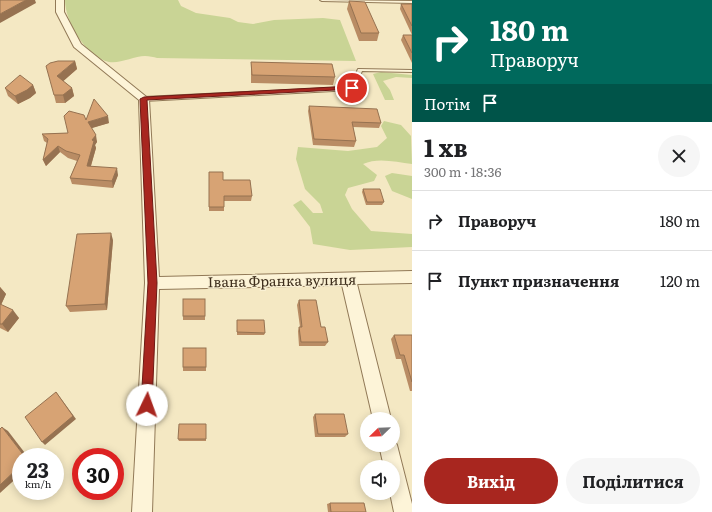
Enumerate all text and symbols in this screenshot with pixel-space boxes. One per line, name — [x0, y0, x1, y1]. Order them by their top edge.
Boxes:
text: 180 m — [490, 8, 569, 50]
icon: right — [424, 16, 476, 68]
text: Праворуч — [490, 46, 579, 73]
pin — [335, 71, 369, 105]
icon: arrive — [341, 77, 363, 99]
text: Потім — [424, 92, 471, 115]
icon: arrive — [479, 92, 501, 114]
text: 1 хв — [424, 129, 468, 164]
button: close — [658, 135, 700, 177]
text: 300 m · 18:36 — [424, 162, 502, 181]
text: Праворуч — [458, 209, 536, 232]
text: 180 m — [659, 209, 700, 232]
icon: right — [424, 210, 446, 232]
street label: Івана Франка вулиця — [208, 269, 356, 291]
text: Пункт призначення — [458, 269, 619, 292]
text: 120 m — [660, 269, 700, 292]
icon: arrive — [424, 270, 446, 292]
position arrow — [126, 384, 168, 426]
north arrow — [360, 412, 400, 452]
map controls — [360, 412, 400, 500]
speed limit sign: 30 — [72, 448, 124, 500]
text: 23 — [27, 454, 49, 484]
button: Вихід — [424, 458, 558, 504]
button: Поділитися — [566, 458, 700, 504]
button: sound — [360, 460, 400, 500]
text: km/h — [25, 476, 51, 491]

